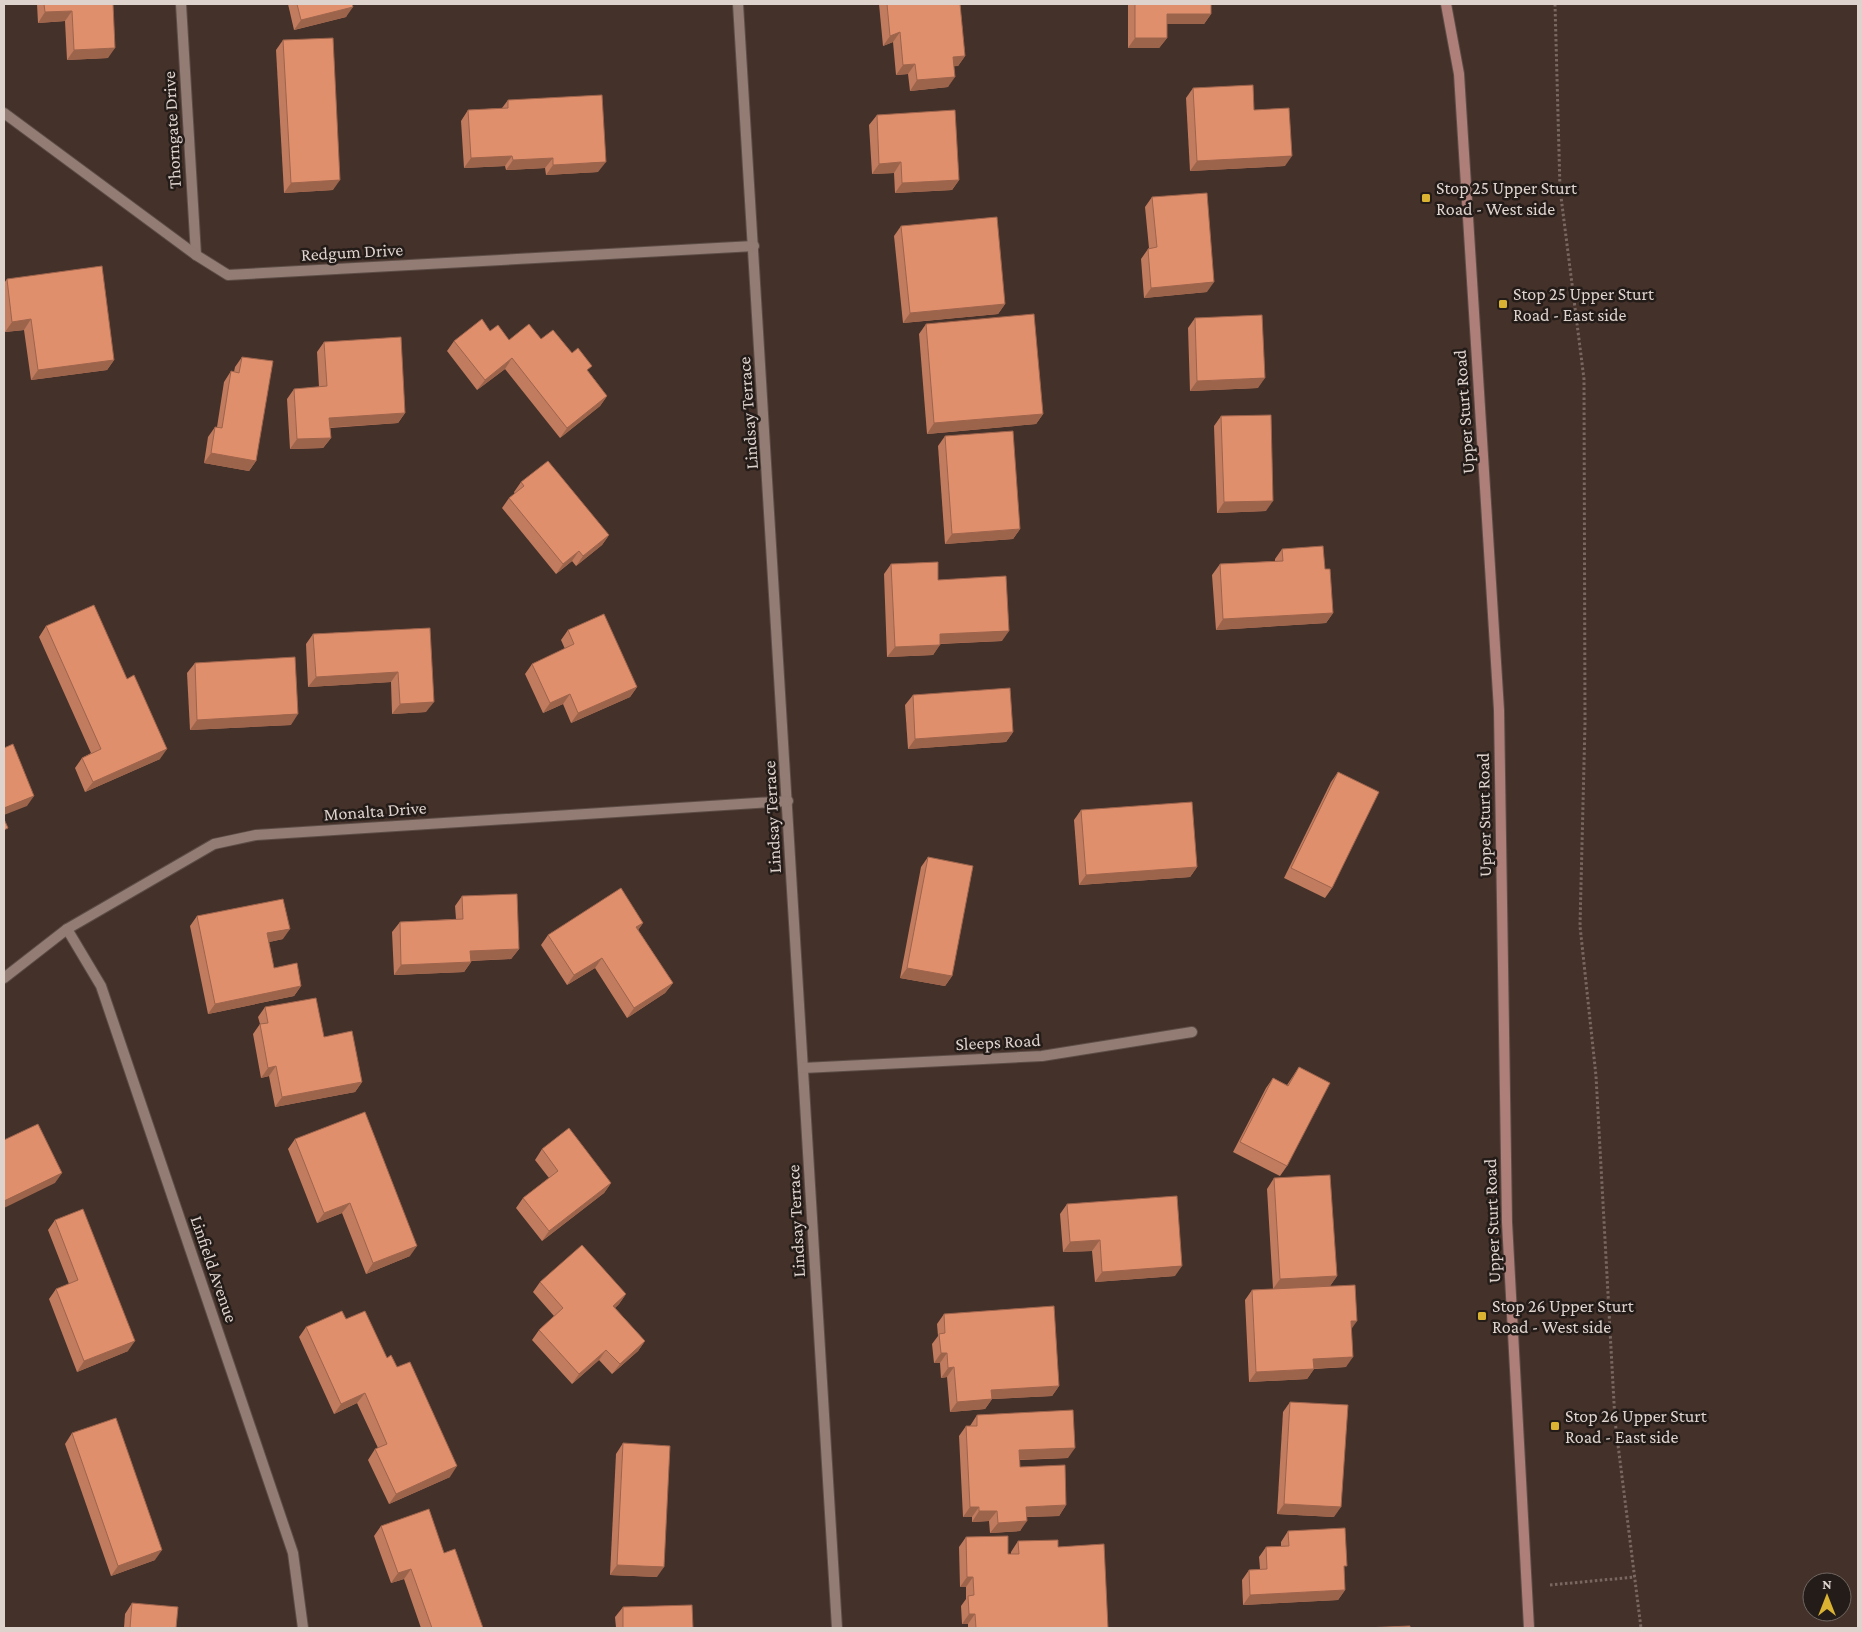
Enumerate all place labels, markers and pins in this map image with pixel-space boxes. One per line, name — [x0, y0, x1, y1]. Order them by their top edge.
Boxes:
place label: Stop 25 Upper Sturt Road - West side — [1436, 178, 1578, 219]
marker: Stop 25 Upper Sturt Road - West side — [1420, 192, 1432, 204]
place label: Stop 25 Upper Sturt Road - East side — [1513, 284, 1655, 325]
marker: Stop 25 Upper Sturt Road - East side — [1497, 298, 1509, 310]
place label: Stop 26 Upper Sturt Road - West side — [1492, 1296, 1635, 1337]
marker: Stop 26 Upper Sturt Road - West side — [1476, 1310, 1488, 1322]
place label: Stop 26 Upper Sturt Road - East side — [1565, 1406, 1708, 1447]
marker: Stop 26 Upper Sturt Road - East side — [1549, 1420, 1561, 1432]

